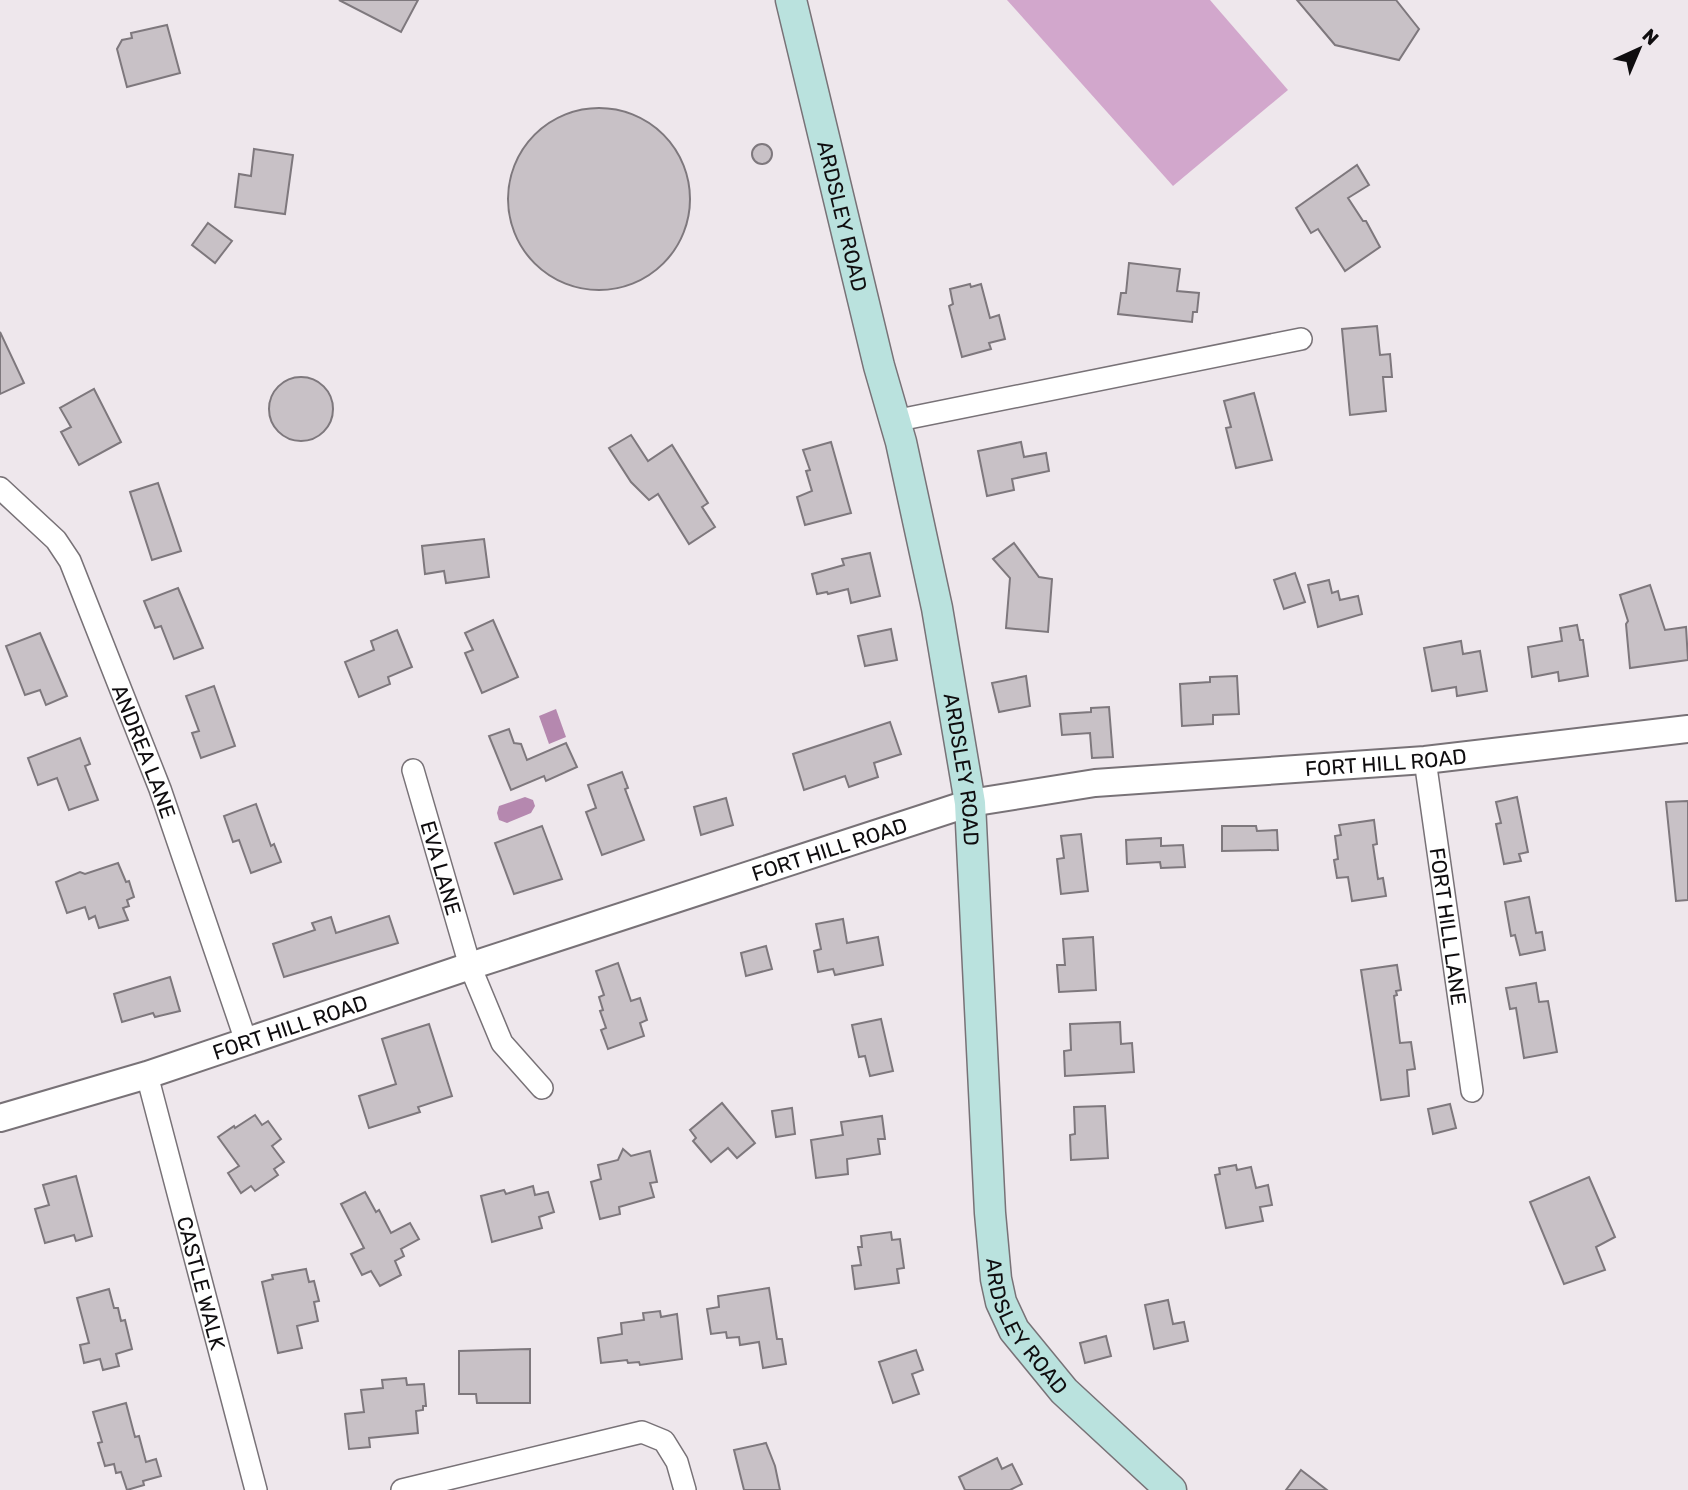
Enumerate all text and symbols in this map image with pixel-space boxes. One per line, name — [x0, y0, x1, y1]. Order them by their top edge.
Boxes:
north arrow — [1604, 14, 1674, 84]
text: N — [1638, 24, 1663, 50]
street label: ARDSLEY ROAD — [813, 138, 873, 294]
street label: ANDREA LANE — [107, 681, 182, 821]
street label: ARDSLEY ROAD — [939, 691, 985, 847]
street label: FORT HILL ROAD — [1304, 743, 1468, 781]
street label: FORT HILL ROAD — [748, 812, 910, 886]
street label: EVA LANE — [416, 818, 467, 918]
street label: FORT HILL LANE — [1425, 846, 1472, 1007]
street label: FORT HILL ROAD — [209, 989, 371, 1065]
street label: CASTLE WALK — [172, 1214, 231, 1353]
street label: ARDSLEY ROAD — [982, 1257, 1074, 1399]

